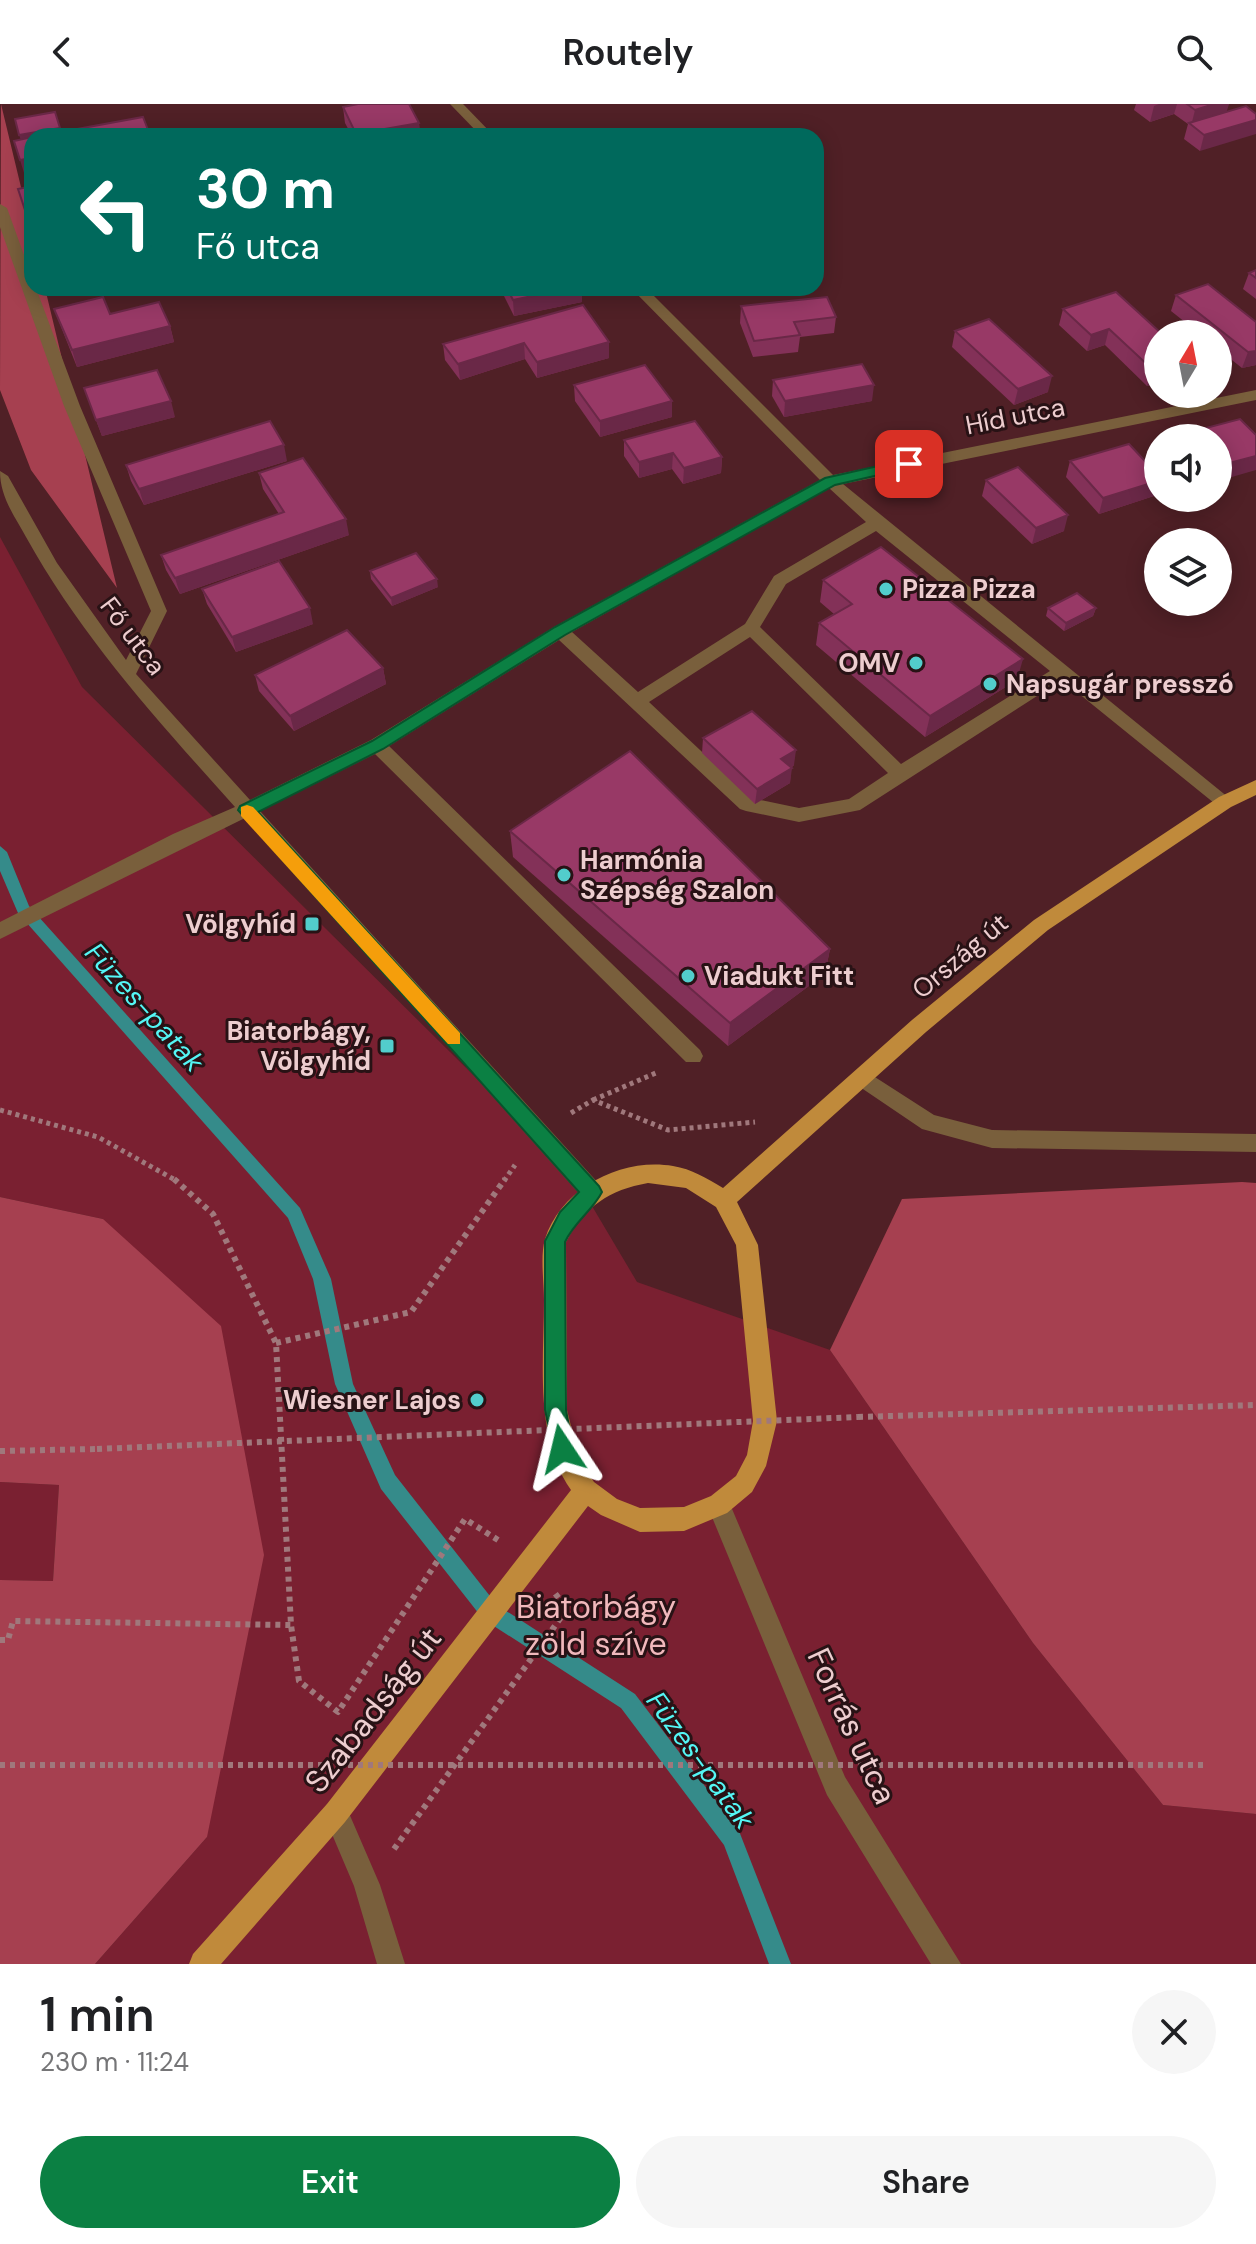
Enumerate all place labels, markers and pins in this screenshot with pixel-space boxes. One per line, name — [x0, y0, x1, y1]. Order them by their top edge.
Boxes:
pin — [875, 430, 943, 498]
place label: Pizza Pizza — [902, 572, 1036, 606]
marker: Pizza Pizza — [877, 580, 895, 598]
place label: OMV — [838, 646, 900, 680]
marker: OMV — [907, 654, 925, 672]
place label: Napsugár presszó — [1006, 667, 1234, 701]
marker: Napsugár presszó — [981, 675, 999, 693]
place label: Harmónia Szépség Szalon — [580, 843, 774, 907]
marker: Harmónia Szépség Szalon — [555, 866, 573, 884]
place label: Völgyhíd — [185, 907, 296, 941]
marker: Völgyhíd — [303, 915, 321, 933]
place label: Viadukt Fitt — [704, 959, 854, 993]
marker: Viadukt Fitt — [679, 967, 697, 985]
place label: Biatorbágy, Völgyhíd — [227, 1014, 371, 1078]
marker: Biatorbágy, Völgyhíd — [378, 1037, 396, 1055]
place label: Wiesner Lajos — [283, 1383, 461, 1417]
marker: Wiesner Lajos — [468, 1391, 486, 1409]

